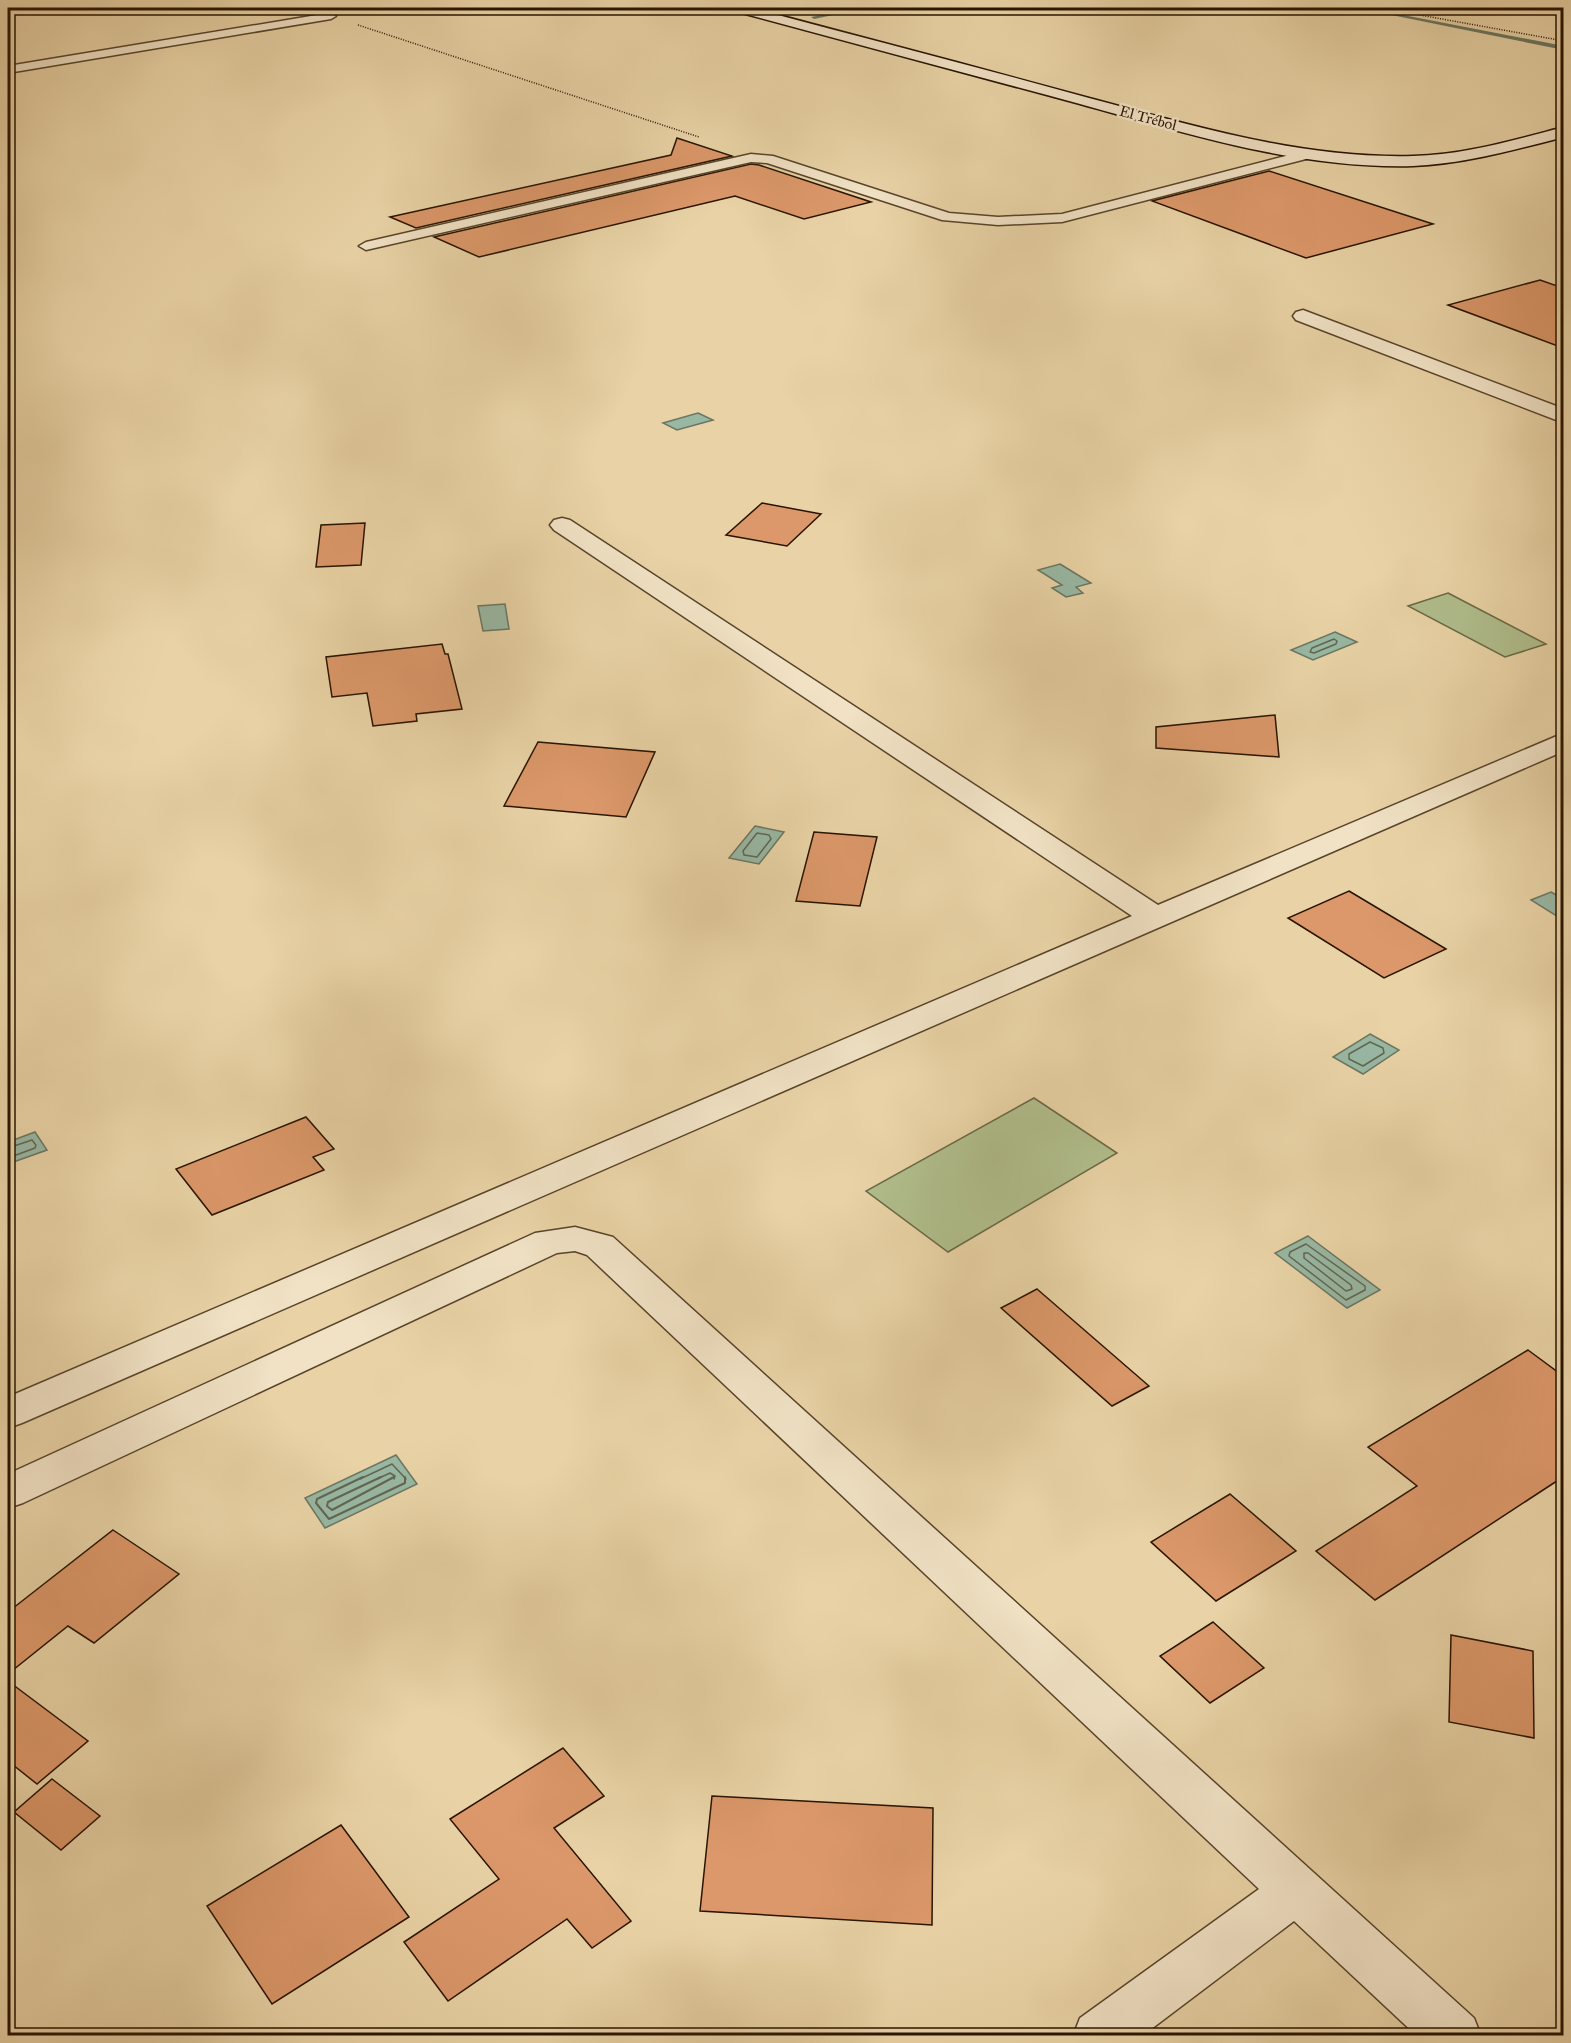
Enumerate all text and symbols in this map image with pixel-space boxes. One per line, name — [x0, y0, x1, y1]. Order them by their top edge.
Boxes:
street label: El Trébol — [1117, 102, 1180, 135]

